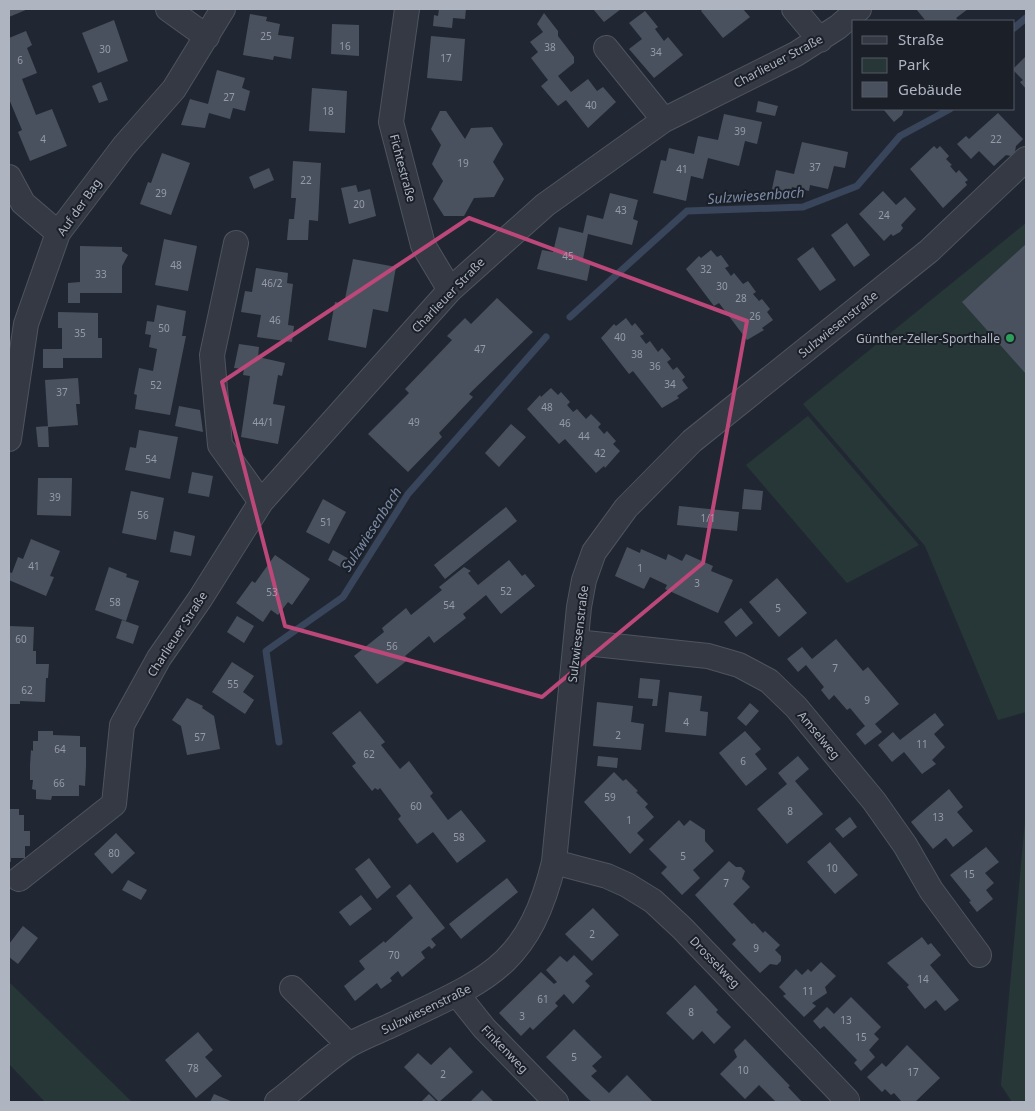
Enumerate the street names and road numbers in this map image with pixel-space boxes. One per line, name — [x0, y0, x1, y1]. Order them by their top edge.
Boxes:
street label: Charlieuer Straße — [730, 30, 826, 92]
street label: Fichtestraße — [386, 132, 420, 204]
street label: Auf der Bag — [53, 175, 105, 239]
street label: Charlieuer Straße — [408, 253, 489, 336]
street label: Sulzwiesenstraße — [795, 286, 882, 361]
street label: Sulzwiesenstraße — [564, 584, 592, 684]
street label: Charlieuer Straße — [143, 588, 211, 680]
street label: Amselweg — [794, 707, 844, 763]
street label: Drosselweg — [686, 932, 744, 992]
street label: Sulzwiesenstraße — [378, 980, 474, 1038]
street label: Finkenweg — [478, 1021, 532, 1077]

